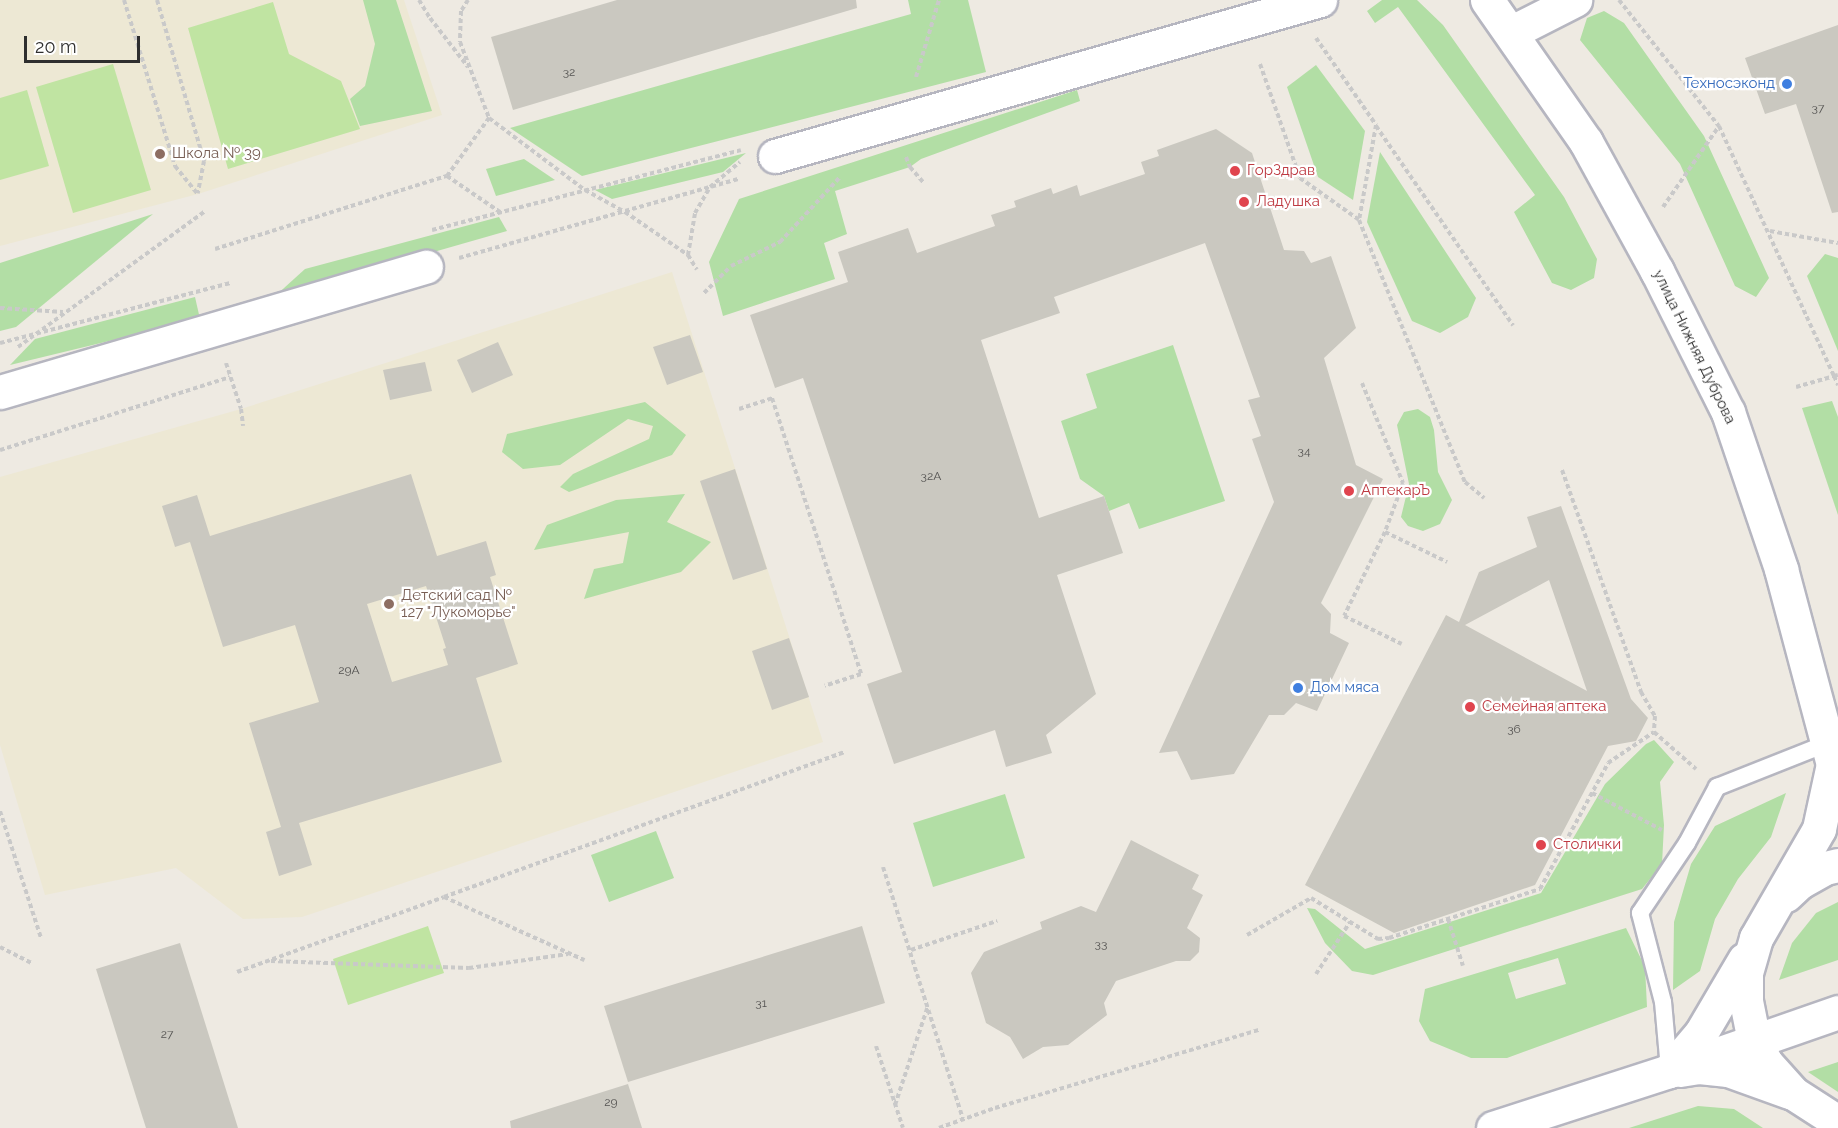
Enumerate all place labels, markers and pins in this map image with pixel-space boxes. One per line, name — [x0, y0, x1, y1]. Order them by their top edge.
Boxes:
place label: Техносэконд — [1683, 75, 1775, 93]
marker: Техносэконд — [1780, 77, 1794, 91]
place label: Школа № 39 — [172, 145, 261, 163]
marker: Школа № 39 — [153, 147, 167, 161]
place label: ГорЗдрав — [1247, 162, 1315, 180]
marker: ГорЗдрав — [1228, 164, 1242, 178]
place label: Ладушка — [1256, 193, 1320, 211]
marker: Ладушка — [1237, 195, 1251, 209]
place label: АптекарЪ — [1361, 482, 1430, 500]
marker: АптекарЪ — [1342, 484, 1356, 498]
place label: Детский сад № 127 "Лукоморье" — [401, 586, 516, 621]
marker: Детский сад № 127 "Лукоморье" — [382, 597, 396, 611]
place label: Дом мяса — [1310, 679, 1379, 697]
marker: Дом мяса — [1291, 681, 1305, 695]
place label: Семейная аптека — [1482, 698, 1606, 716]
marker: Семейная аптека — [1463, 700, 1477, 714]
place label: Столички — [1553, 836, 1621, 854]
marker: Столички — [1534, 838, 1548, 852]

